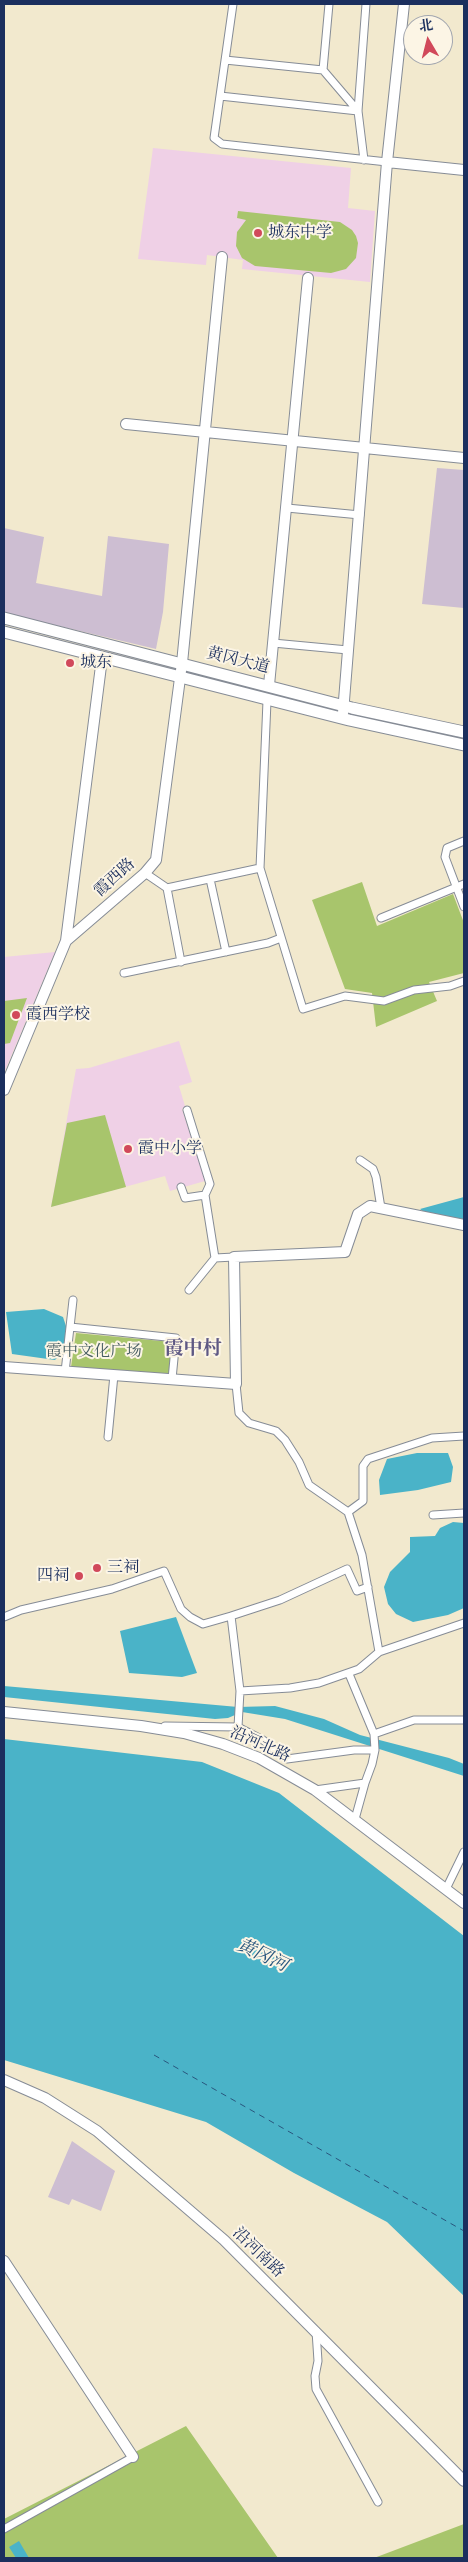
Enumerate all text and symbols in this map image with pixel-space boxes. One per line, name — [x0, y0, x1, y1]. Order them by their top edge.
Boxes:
north arrow — [403, 15, 453, 65]
text: 北 — [418, 16, 434, 36]
place label: 城东中学 — [268, 223, 332, 243]
marker: 城东中学 — [252, 227, 264, 239]
street label: 黄冈大道 — [205, 644, 271, 678]
place label: 城东 — [80, 653, 112, 673]
marker: 城东 — [64, 657, 76, 669]
street label: 霞西路 — [91, 855, 139, 901]
place label: 霞西学校 — [26, 1005, 90, 1025]
marker: 霞西学校 — [10, 1009, 22, 1021]
place label: 霞中小学 — [138, 1139, 202, 1159]
marker: 霞中小学 — [122, 1143, 134, 1155]
district label: 霞中村 — [165, 1338, 221, 1360]
park label: 霞中文化广场 — [46, 1342, 142, 1362]
place label: 三祠 — [107, 1558, 139, 1578]
marker: 三祠 — [91, 1562, 103, 1574]
place label: 四祠 — [37, 1566, 69, 1586]
marker: 四祠 — [73, 1570, 85, 1582]
street label: 沿河北路 — [227, 1723, 293, 1767]
water label: 黄冈河 — [233, 1935, 291, 1977]
street label: 沿河南路 — [228, 2224, 288, 2282]

